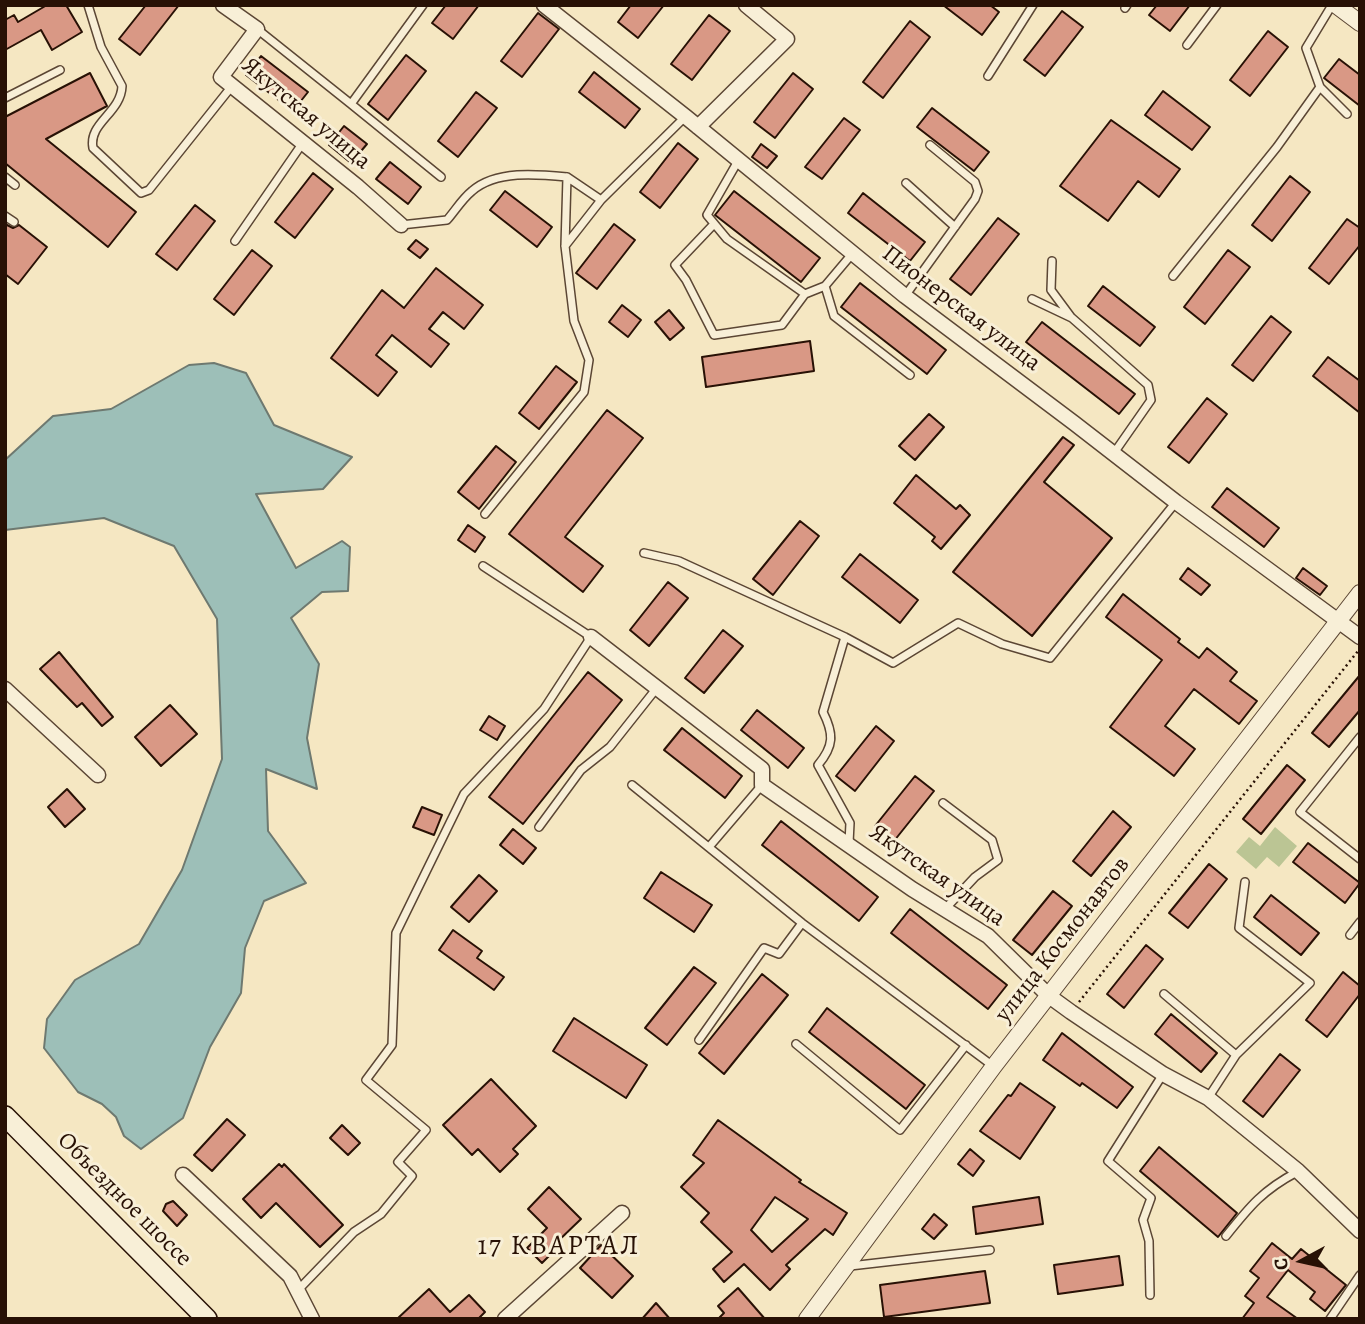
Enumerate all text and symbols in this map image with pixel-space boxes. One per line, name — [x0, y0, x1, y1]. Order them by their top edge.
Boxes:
street label: Якутская улица — [236, 52, 376, 176]
street label: Пионерская улица — [876, 240, 1046, 378]
street label: Якутская улица — [863, 818, 1011, 934]
street label: улица Космонавтов — [989, 852, 1137, 1028]
street label: Объездное шоссе — [51, 1127, 197, 1273]
north arrow — [1267, 1226, 1337, 1296]
district label: 17 КВАРТАЛ — [479, 1230, 639, 1264]
text: С — [1268, 1256, 1295, 1272]

